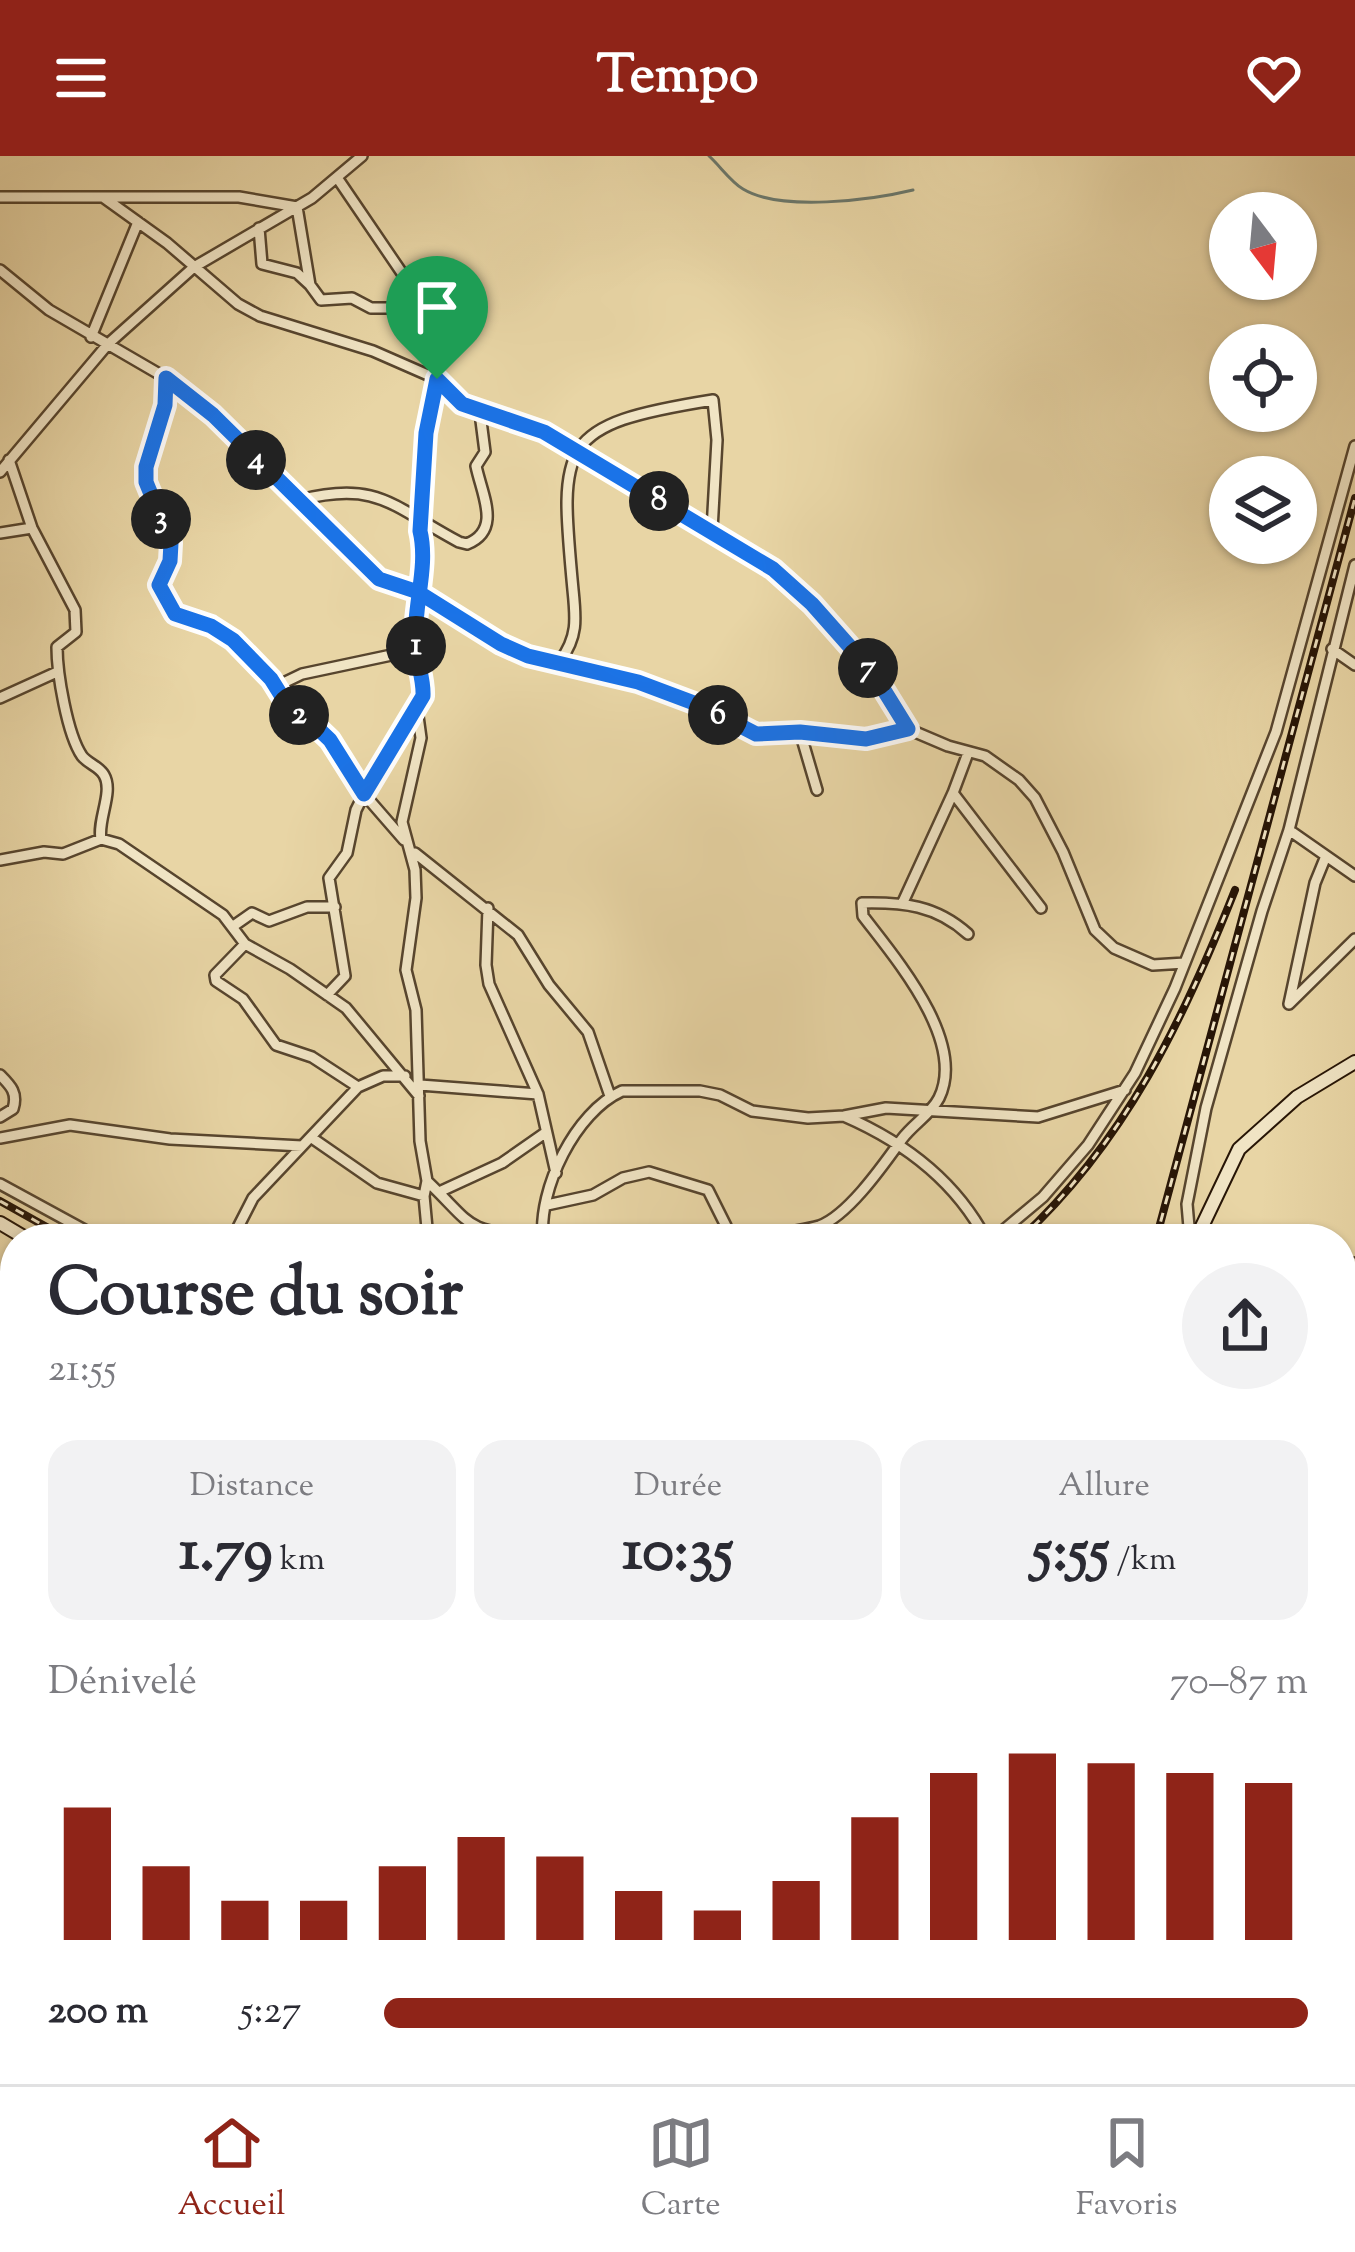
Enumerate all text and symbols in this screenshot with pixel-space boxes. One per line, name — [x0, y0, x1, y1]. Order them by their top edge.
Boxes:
text: Tempo — [597, 39, 759, 117]
icon: menu — [48, 45, 114, 111]
icon: heart — [1241, 45, 1307, 111]
north arrow — [1209, 192, 1317, 300]
map controls — [1209, 192, 1317, 564]
pin — [386, 256, 488, 379]
icon: arrive — [404, 274, 470, 340]
button: locate — [1209, 324, 1317, 432]
pin: 4 — [226, 430, 286, 490]
text: 4 — [248, 436, 264, 484]
button: layers — [1209, 456, 1317, 564]
pin: 8 — [629, 471, 689, 531]
text: 8 — [651, 477, 667, 525]
pin: 3 — [131, 489, 191, 549]
text: 3 — [154, 495, 168, 543]
pin: 1 — [386, 616, 446, 676]
text: 1 — [410, 622, 422, 670]
pin: 7 — [838, 638, 898, 698]
text: 7 — [860, 644, 876, 692]
pin: 2 — [269, 685, 329, 745]
pin: 6 — [688, 685, 748, 745]
text: 2 — [291, 691, 307, 739]
text: 6 — [710, 691, 726, 739]
text: Course du soir — [48, 1250, 463, 1345]
button: share — [1182, 1263, 1308, 1389]
text: 21:55 — [48, 1343, 117, 1399]
text: Distance — [190, 1463, 314, 1511]
text: Durée — [634, 1463, 722, 1511]
text: Allure — [1058, 1463, 1150, 1511]
text: 1.79 — [179, 1511, 273, 1598]
text: 10:35 — [622, 1511, 734, 1598]
text: 5:55 — [1032, 1511, 1110, 1598]
text: km — [273, 1537, 325, 1585]
text: /km — [1110, 1537, 1176, 1585]
text: Dénivelé — [48, 1656, 197, 1712]
text: 70–87 m — [1169, 1656, 1308, 1712]
text: 200 m — [48, 1985, 148, 2041]
text: 5:27 — [240, 1985, 301, 2041]
tab: Accueil — [178, 2110, 286, 2230]
tab: Carte — [641, 2110, 721, 2230]
tab: Favoris — [1076, 2110, 1177, 2230]

